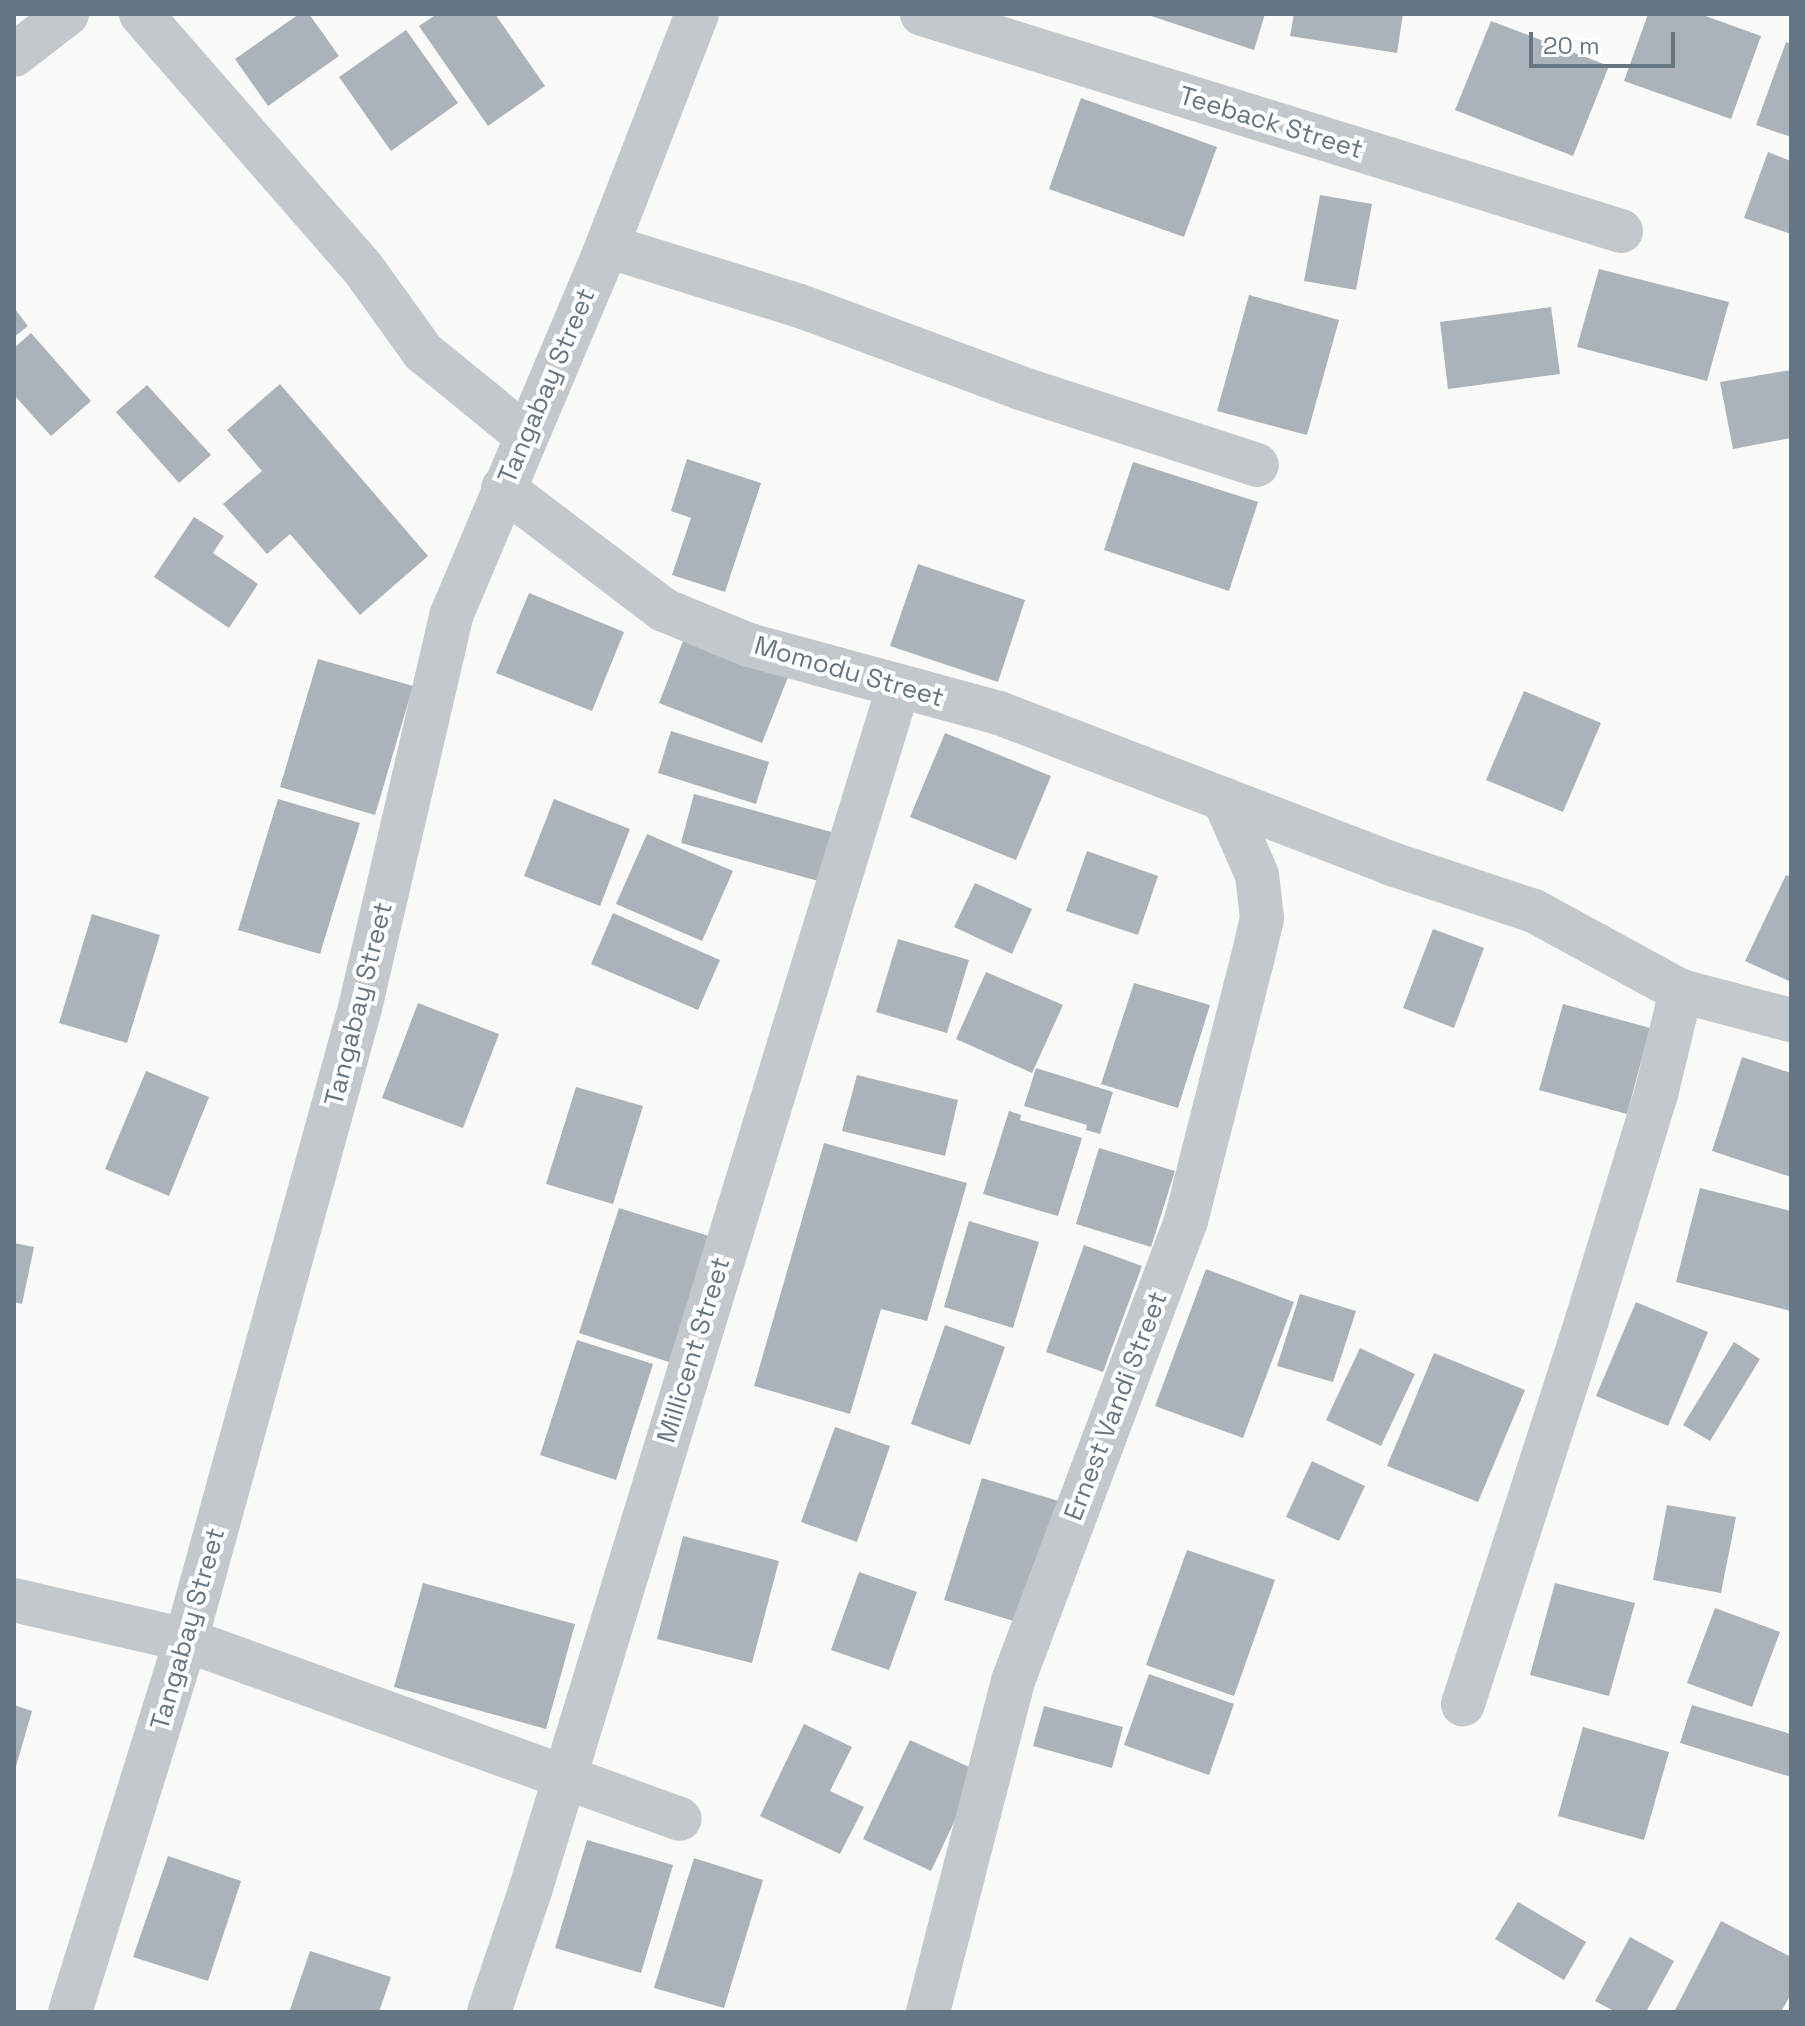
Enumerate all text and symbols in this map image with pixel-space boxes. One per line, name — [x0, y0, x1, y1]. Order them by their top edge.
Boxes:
scale bar — [1533, 16, 1679, 66]
text: 20 m — [1543, 30, 1600, 61]
street label: Teeback Street — [1175, 80, 1367, 166]
street label: Tangabay Street — [492, 284, 602, 488]
street label: Momodu Street — [751, 630, 947, 714]
street label: Tangabay Street — [319, 899, 399, 1109]
street label: Millicent Street — [651, 1253, 737, 1447]
street label: Ernest Vandi Street — [1058, 1287, 1174, 1525]
street label: Tangabay Street — [144, 1524, 232, 1734]

